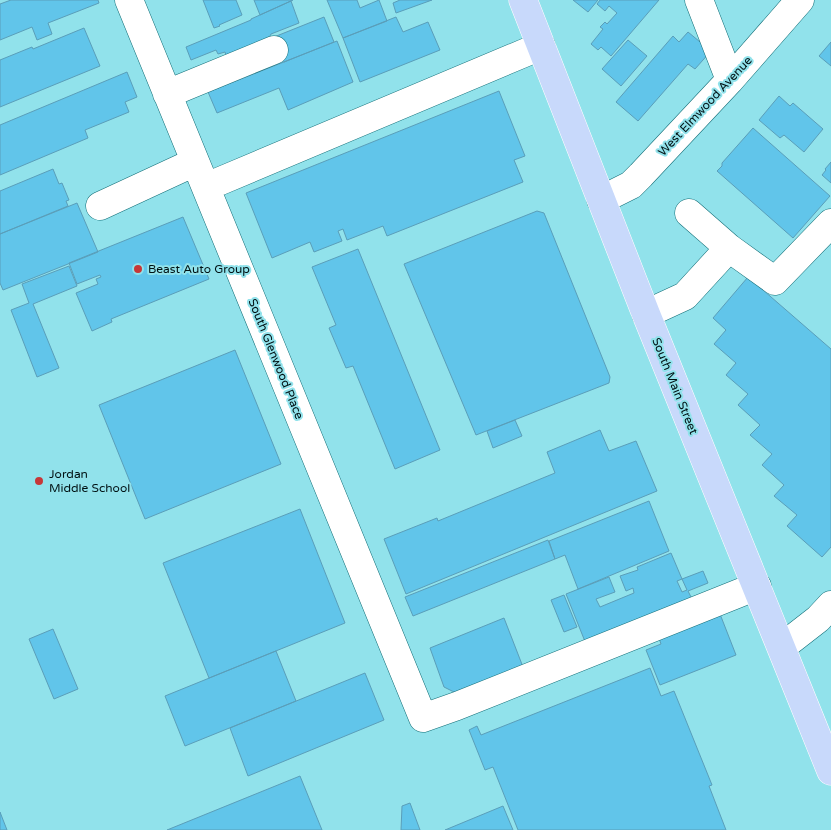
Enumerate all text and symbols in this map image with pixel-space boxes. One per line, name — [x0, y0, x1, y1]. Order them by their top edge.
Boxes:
street label: West Elmwood Avenue — [655, 53, 755, 159]
place label: Beast Auto Group — [148, 262, 250, 276]
marker: Beast Auto Group — [132, 263, 144, 275]
street label: South Glenwood Place — [245, 297, 307, 421]
street label: South Main Street — [649, 336, 701, 437]
place label: Jordan Middle School — [49, 467, 130, 495]
marker: Jordan Middle School — [33, 475, 45, 487]

